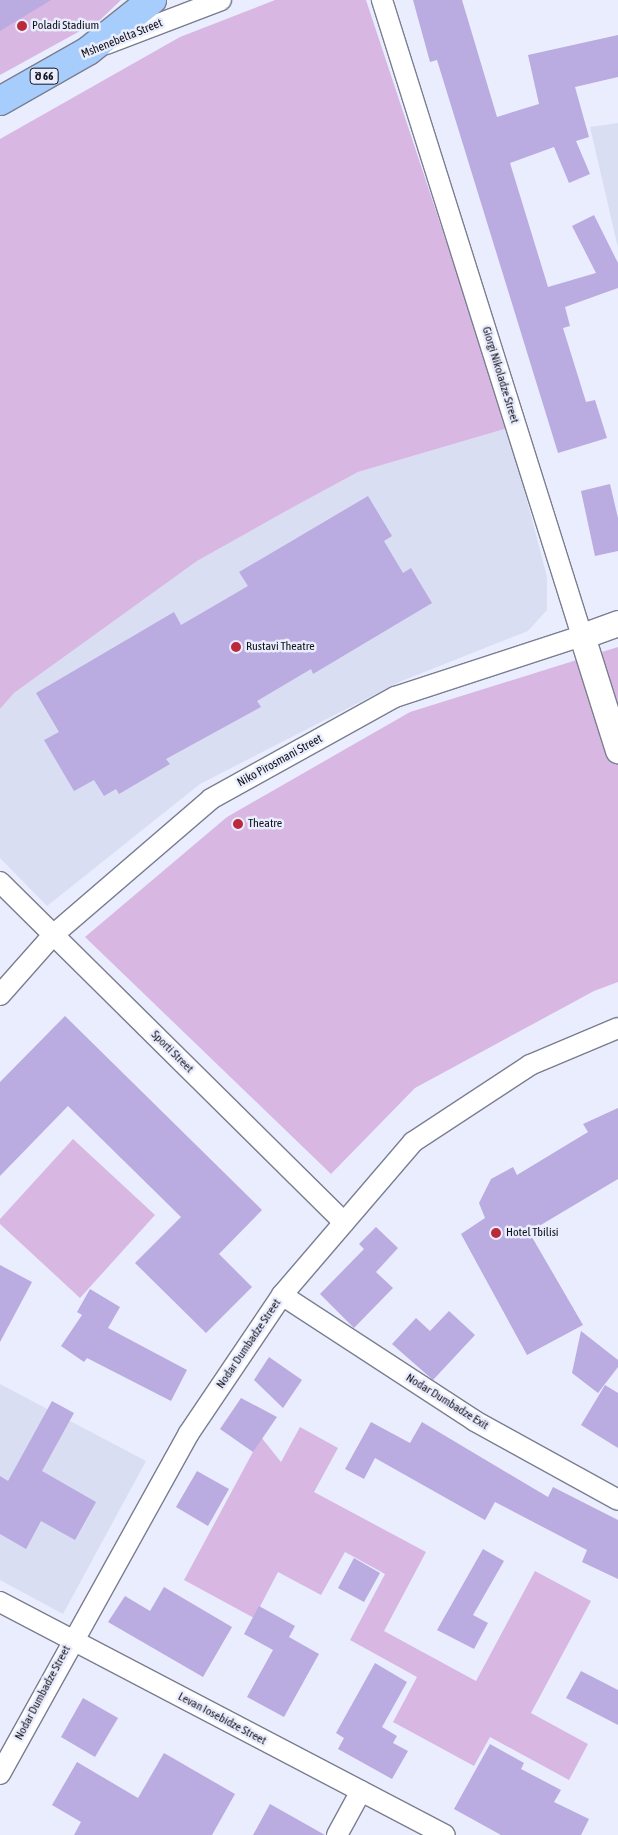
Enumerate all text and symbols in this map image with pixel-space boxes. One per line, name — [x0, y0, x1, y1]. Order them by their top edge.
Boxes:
street label: Mshenebelta Street — [79, 16, 165, 62]
place label: Poladi Stadium — [32, 19, 99, 33]
marker: Poladi Stadium — [16, 20, 28, 32]
road number: შ 66 — [29, 68, 59, 84]
street label: Giorgi Nikoladze Street — [478, 325, 522, 425]
place label: Rustavi Theatre — [246, 640, 315, 654]
marker: Rustavi Theatre — [230, 641, 242, 653]
street label: Niko Pirosmani Street — [235, 732, 325, 790]
place label: Theatre — [248, 817, 282, 831]
marker: Theatre — [232, 818, 244, 830]
street label: Sporti Street — [148, 1028, 196, 1076]
place label: Hotel Tbilisi — [506, 1226, 559, 1240]
marker: Hotel Tbilisi — [490, 1227, 502, 1239]
street label: Nodar Dumbadze Street — [214, 1296, 284, 1392]
street label: Nodar Dumbadze Exit — [403, 1371, 491, 1433]
street label: Nodar Dumbadze Street — [12, 1643, 74, 1743]
street label: Levan Iosebidze Street — [175, 1690, 269, 1748]

